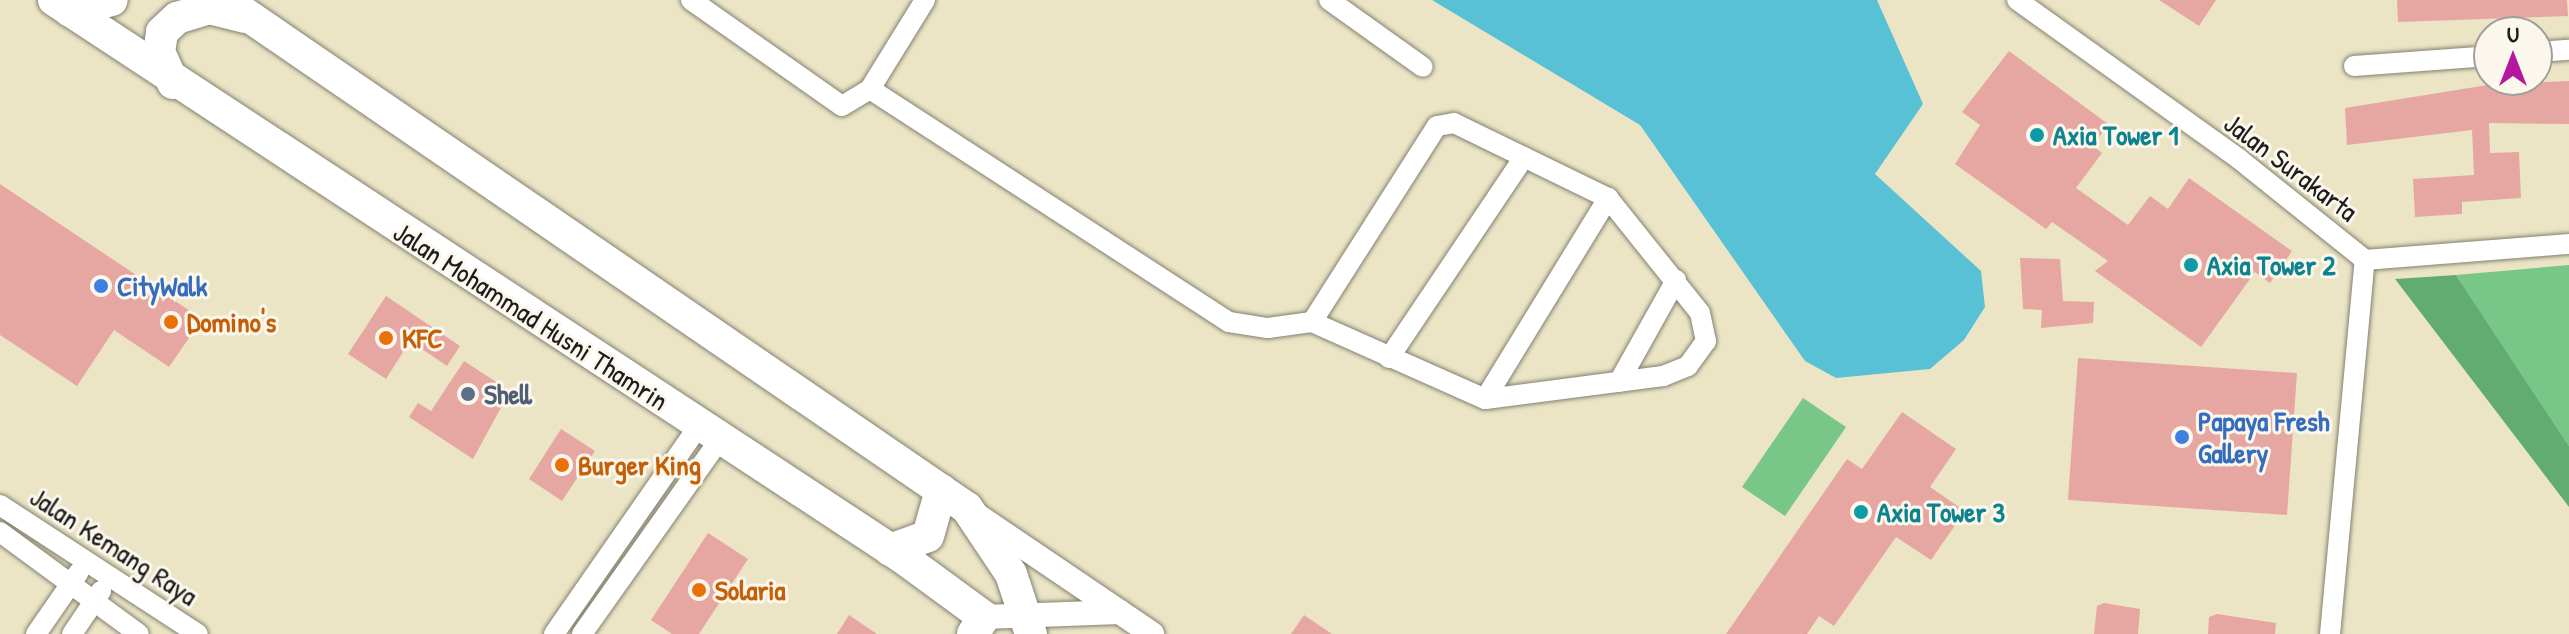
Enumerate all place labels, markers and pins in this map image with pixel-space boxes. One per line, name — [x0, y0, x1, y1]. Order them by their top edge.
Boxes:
place label: Axia Tower 1 — [2053, 118, 2179, 152]
marker: Axia Tower 1 — [2028, 126, 2046, 144]
place label: Axia Tower 2 — [2207, 248, 2336, 282]
marker: Axia Tower 2 — [2182, 256, 2200, 274]
place label: CityWalk — [117, 269, 207, 303]
marker: CityWalk — [92, 277, 110, 295]
place label: Domino's — [187, 305, 276, 339]
marker: Domino's — [162, 313, 180, 331]
place label: KFC — [402, 321, 442, 355]
marker: KFC — [377, 329, 395, 347]
place label: Shell — [484, 377, 532, 411]
marker: Shell — [459, 385, 477, 403]
place label: Papaya Fresh Gallery — [2198, 404, 2330, 470]
marker: Papaya Fresh Gallery — [2173, 428, 2191, 446]
place label: Burger King — [578, 448, 701, 482]
marker: Burger King — [553, 456, 571, 474]
place label: Axia Tower 3 — [1877, 495, 2005, 529]
marker: Axia Tower 3 — [1852, 503, 1870, 521]
place label: Solaria — [715, 573, 786, 607]
marker: Solaria — [690, 581, 708, 599]

